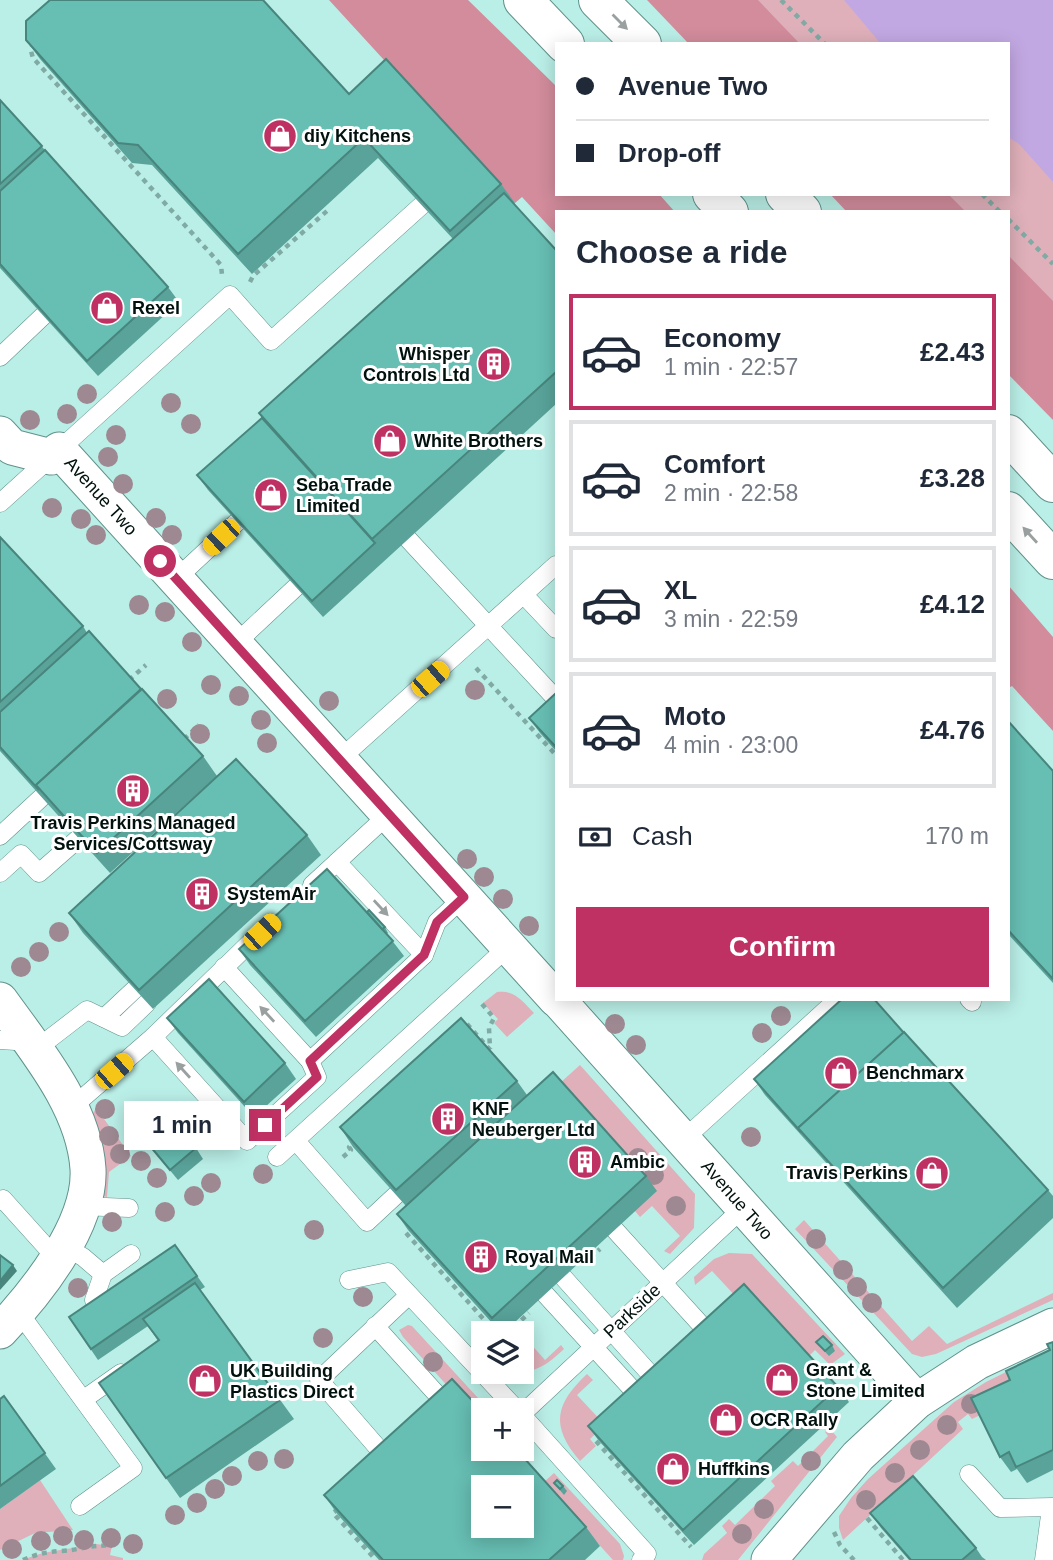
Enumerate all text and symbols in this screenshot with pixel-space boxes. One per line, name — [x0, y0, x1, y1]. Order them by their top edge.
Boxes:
one-way arrow — [612, 14, 628, 30]
text: Avenue Two — [618, 71, 768, 101]
shop icon: diy Kitchens — [261, 117, 299, 155]
place label: diy Kitchens — [304, 126, 411, 146]
text: Drop-off — [618, 138, 721, 168]
text: Choose a ride — [576, 234, 788, 270]
shop icon: Rexel — [88, 289, 126, 327]
place label: Rexel — [132, 298, 180, 318]
icon: car — [580, 321, 643, 384]
text: Economy — [664, 323, 781, 353]
text: £2.43 — [920, 337, 985, 367]
place label: Whisper Controls Ltd — [363, 344, 470, 385]
building icon: Whisper Controls Ltd — [475, 345, 513, 383]
text: 1 min · 22:57 — [664, 354, 798, 380]
shop icon: White Brothers — [371, 422, 409, 460]
place label: White Brothers — [414, 431, 543, 451]
icon: car — [580, 447, 643, 510]
text: Comfort — [664, 449, 765, 479]
street label: Avenue Two — [61, 453, 141, 539]
text: £3.28 — [920, 463, 985, 493]
place label: Seba Trade Limited — [296, 475, 392, 516]
shop icon: Seba Trade Limited — [252, 476, 290, 514]
text: 2 min · 22:58 — [664, 480, 798, 506]
car — [199, 515, 244, 559]
one-way arrow — [1023, 527, 1039, 544]
route start — [144, 545, 176, 577]
icon: car — [580, 573, 643, 636]
text: XL — [664, 575, 697, 605]
text: £4.12 — [920, 589, 985, 619]
text: 3 min · 22:59 — [664, 606, 798, 632]
car — [408, 657, 453, 701]
icon: car — [580, 699, 643, 762]
text: Moto — [664, 701, 726, 731]
text: £4.76 — [920, 715, 985, 745]
text: 4 min · 23:00 — [664, 732, 798, 758]
building icon: Travis Perkins Managed Services/Cottsway — [114, 772, 152, 810]
place label: Travis Perkins Managed Services/Cottsway — [30, 813, 236, 854]
icon: cash — [576, 818, 614, 856]
text: Cash — [632, 821, 693, 851]
text: 170 m — [925, 823, 989, 849]
building icon: SystemAir — [183, 875, 221, 913]
place label: SystemAir — [227, 884, 316, 904]
one-way arrow — [372, 899, 388, 916]
button: Confirm — [576, 907, 989, 987]
car — [240, 910, 285, 954]
one-way arrow — [260, 1006, 276, 1023]
car — [92, 1049, 137, 1093]
shop icon: Benchmarx — [822, 1054, 860, 1092]
one-way arrow — [175, 1061, 191, 1079]
place label: Benchmarx — [866, 1063, 964, 1083]
place label: KNF Neuberger Ltd — [472, 1099, 595, 1140]
callout: 1 min — [125, 1100, 240, 1150]
building icon: KNF Neuberger Ltd — [429, 1100, 467, 1138]
route end — [249, 1109, 281, 1141]
text: 1 min — [152, 1112, 212, 1138]
building icon: Ambic — [566, 1143, 604, 1181]
place label: Ambic — [610, 1152, 665, 1172]
shop icon: Travis Perkins — [913, 1154, 951, 1192]
street label: Avenue Two — [697, 1156, 777, 1244]
place label: Travis Perkins — [786, 1163, 908, 1183]
building icon: Royal Mail — [462, 1238, 500, 1276]
place label: Royal Mail — [505, 1247, 594, 1267]
street label: Parkside — [600, 1280, 664, 1342]
map controls — [471, 1321, 534, 1538]
button: layers — [471, 1321, 534, 1384]
place label: Grant & Stone Limited — [806, 1360, 925, 1401]
place label: UK Building Plastics Direct — [230, 1361, 354, 1402]
shop icon: Grant & Stone Limited — [763, 1361, 801, 1399]
shop icon: UK Building Plastics Direct — [186, 1362, 224, 1400]
button: + — [471, 1398, 534, 1461]
shop icon: OCR Rally — [707, 1401, 745, 1439]
place label: OCR Rally — [750, 1410, 838, 1430]
shop icon: Huffkins — [654, 1450, 692, 1488]
place label: Huffkins — [698, 1459, 770, 1479]
button: − — [471, 1475, 534, 1538]

